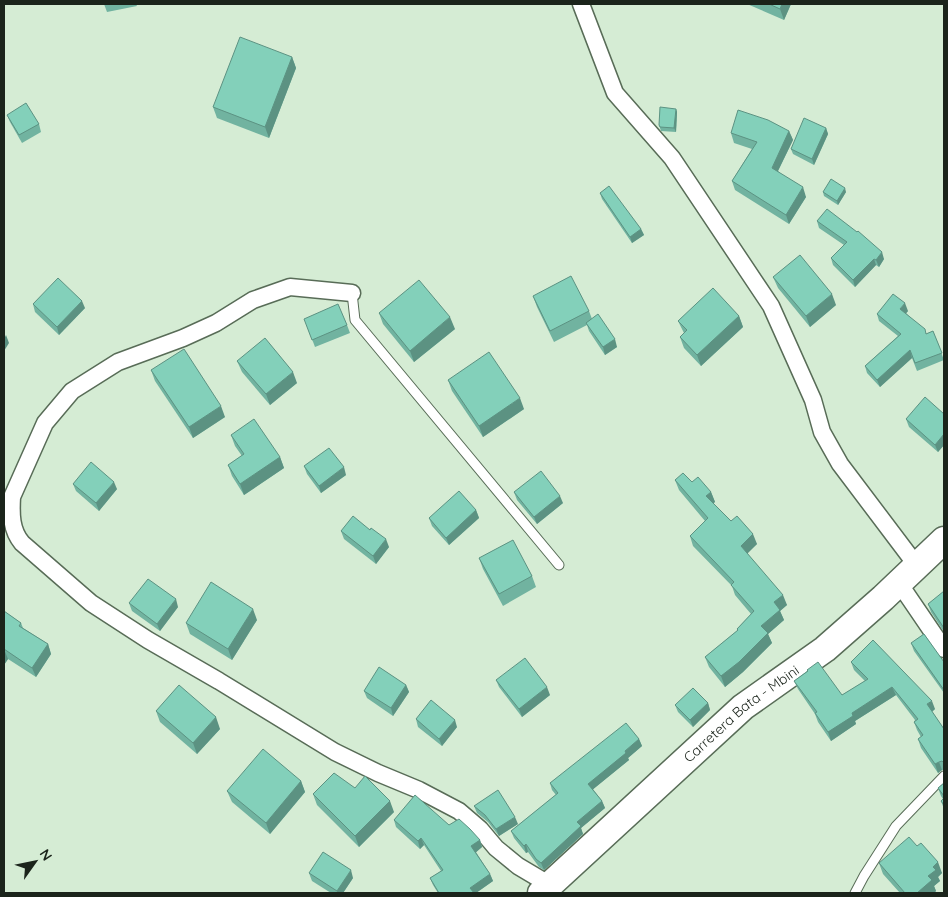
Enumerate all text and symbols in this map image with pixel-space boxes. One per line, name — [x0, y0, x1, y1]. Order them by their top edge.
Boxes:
street label: Carretera Bata - Mbini — [680, 661, 803, 766]
north arrow — [10, 837, 60, 887]
text: N — [36, 846, 56, 864]

